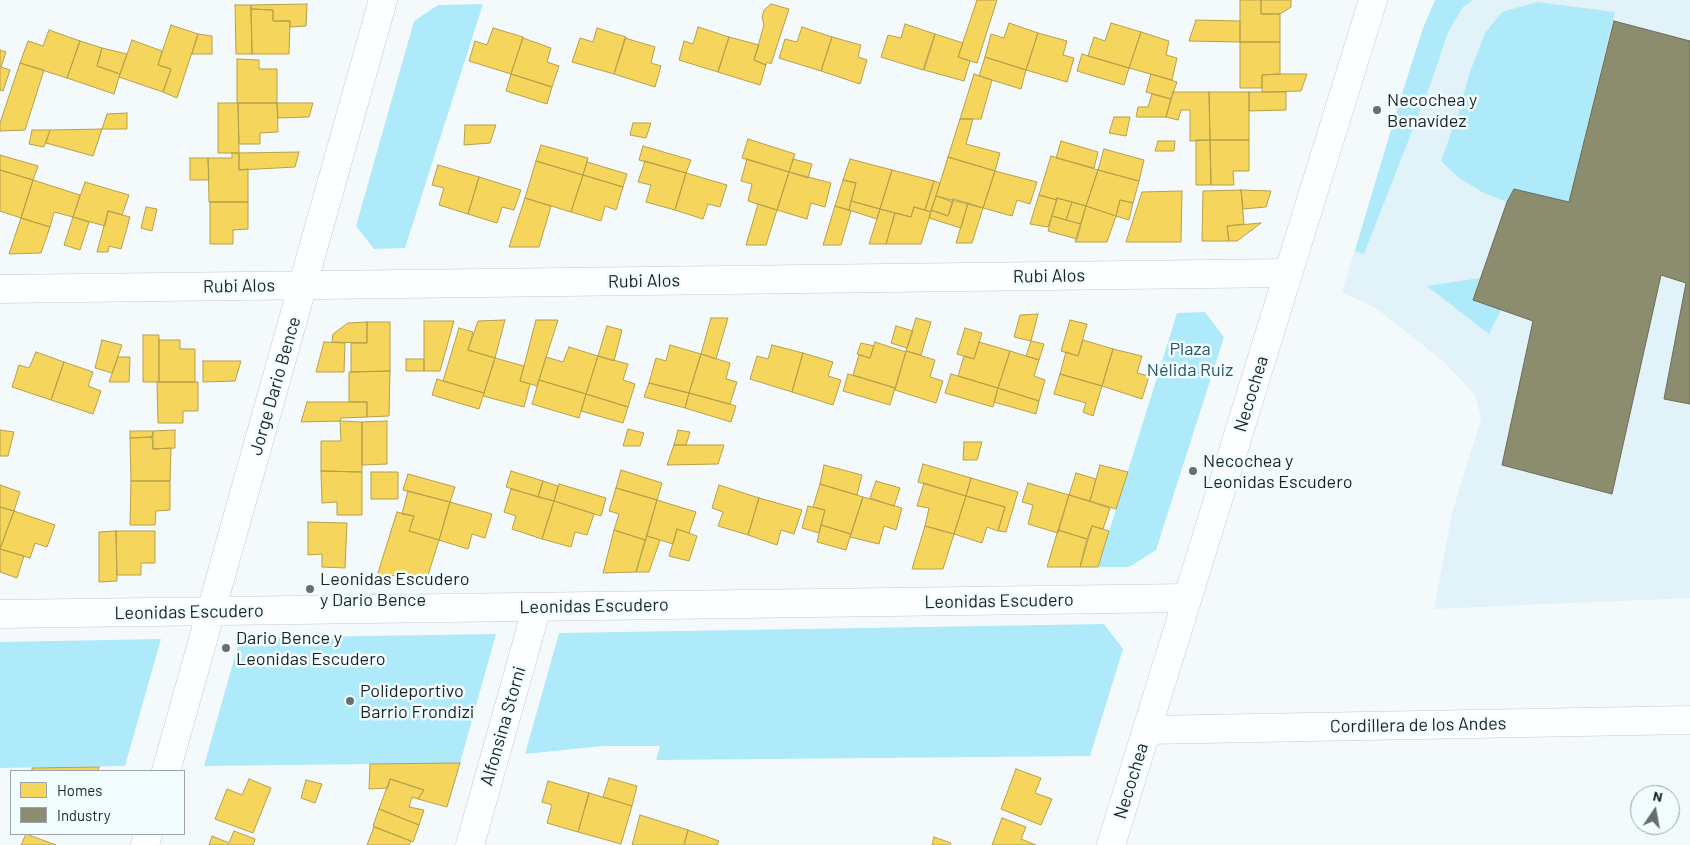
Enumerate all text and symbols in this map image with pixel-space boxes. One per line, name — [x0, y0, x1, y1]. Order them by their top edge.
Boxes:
place label: Necochea y Benavídez — [1387, 89, 1477, 132]
marker: Necochea y Benavídez — [1371, 104, 1383, 116]
street label: Rubi Alos — [1013, 265, 1085, 287]
street label: Rubi Alos — [608, 270, 680, 292]
street label: Rubi Alos — [203, 275, 275, 297]
street label: Jorge Dario Bence — [245, 314, 305, 458]
park label: Plaza Nélida Ruiz — [1147, 338, 1233, 380]
street label: Necochea — [1229, 353, 1273, 435]
place label: Necochea y Leonidas Escudero — [1203, 450, 1352, 492]
marker: Necochea y Leonidas Escudero — [1187, 465, 1199, 477]
place label: Leonidas Escudero y Dario Bence — [320, 568, 469, 610]
marker: Leonidas Escudero y Dario Bence — [304, 583, 316, 595]
street label: Leonidas Escudero — [924, 589, 1074, 613]
street label: Leonidas Escudero — [519, 594, 669, 618]
street label: Leonidas Escudero — [114, 600, 264, 624]
place label: Dario Bence y Leonidas Escudero — [236, 627, 385, 670]
marker: Dario Bence y Leonidas Escudero — [220, 642, 232, 654]
street label: Alfonsina Storni — [476, 664, 530, 788]
place label: Polideportivo Barrio Frondizi — [360, 680, 474, 722]
marker: Polideportivo Barrio Frondizi — [344, 695, 356, 707]
street label: Cordillera de los Andes — [1330, 713, 1506, 737]
street label: Necochea — [1109, 740, 1153, 822]
legend — [10, 770, 185, 835]
text: Homes — [57, 781, 102, 799]
north arrow — [1630, 785, 1680, 835]
text: N — [1652, 787, 1664, 805]
text: Industry — [57, 806, 111, 824]

